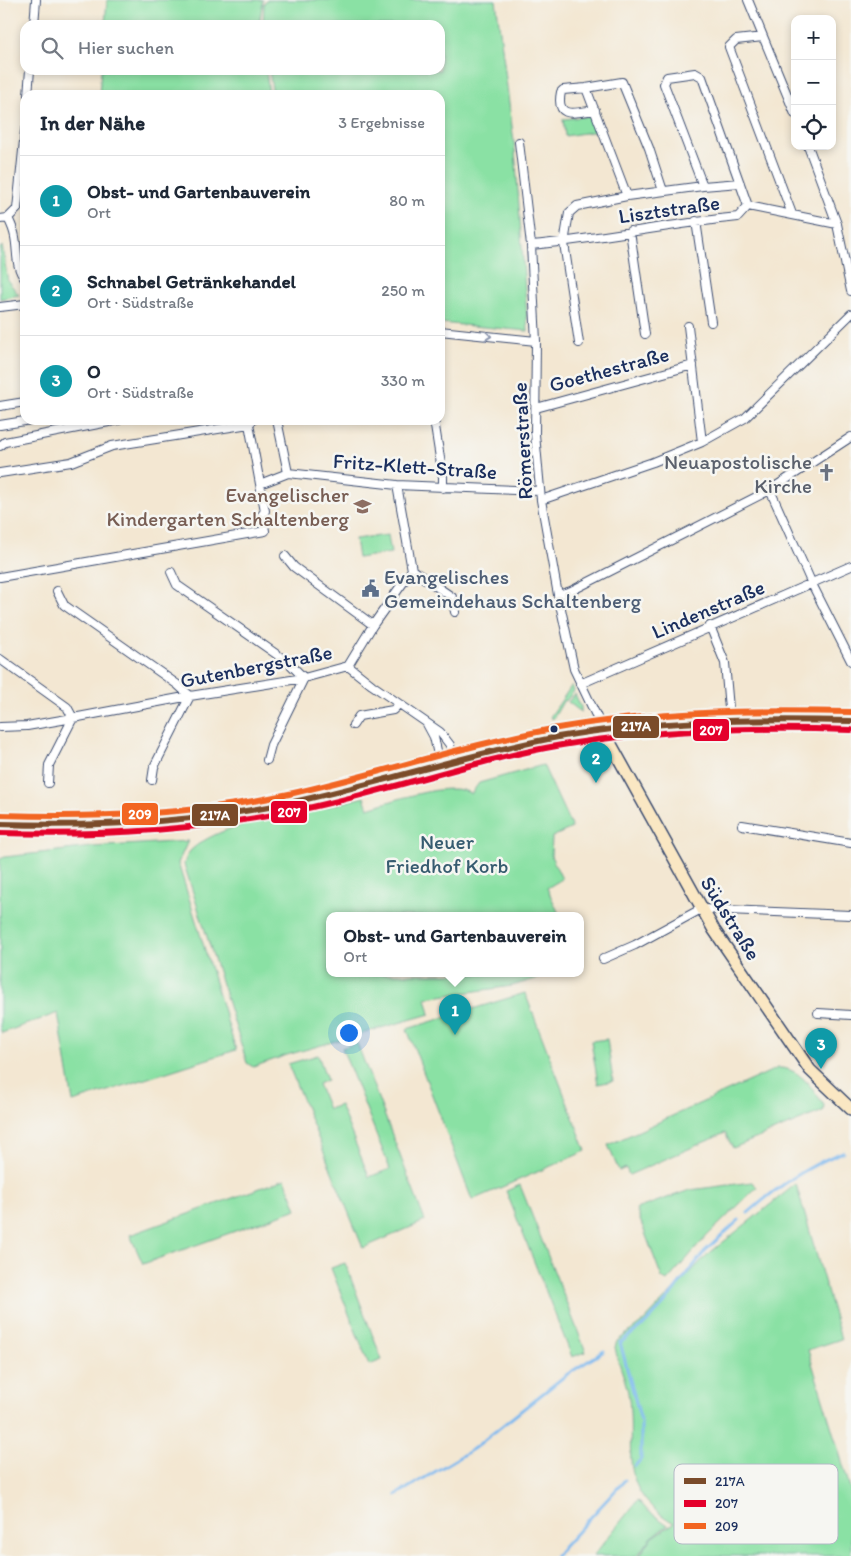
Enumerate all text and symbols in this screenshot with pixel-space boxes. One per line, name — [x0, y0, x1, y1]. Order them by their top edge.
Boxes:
map controls — [791, 15, 836, 150]
button: + — [791, 15, 836, 60]
search box — [20, 20, 445, 75]
icon: search — [38, 34, 66, 62]
text: Hier suchen — [78, 36, 174, 59]
button: − — [791, 60, 836, 105]
button: locate — [791, 105, 836, 150]
text: In der Nähe — [40, 110, 145, 135]
text: 3 Ergebnisse — [338, 113, 425, 132]
text: Obst- und Gartenbauverein — [87, 180, 310, 203]
street label: Lisztstraße — [617, 190, 721, 228]
text: 1 — [52, 191, 60, 210]
text: 80 m — [389, 191, 425, 210]
text: Ort — [87, 203, 111, 222]
text: Schnabel Getränkehandel — [87, 270, 296, 293]
text: 2 — [52, 281, 60, 300]
text: 250 m — [381, 281, 425, 300]
text: Ort · Südstraße — [87, 293, 194, 312]
one-way arrow — [484, 330, 492, 341]
street label: Goethestraße — [546, 341, 672, 397]
text: O — [87, 360, 101, 383]
text: 3 — [52, 371, 60, 390]
text: 330 m — [381, 371, 425, 390]
street label: Römerstraße — [506, 382, 538, 500]
text: Ort · Südstraße — [87, 383, 194, 402]
street label: Fritz-Klett-Straße — [332, 448, 498, 484]
place label: Neuapostolische Kirche — [664, 449, 812, 498]
church icon: Neuapostolische Kirche — [816, 463, 836, 483]
place label: Evangelischer Kindergarten Schaltenberg — [106, 482, 349, 531]
school or university icon: Evangelischer Kindergarten Schaltenberg — [353, 496, 373, 516]
place label: Evangelisches Gemeindehaus Schaltenberg — [384, 564, 641, 613]
street label: Lindenstraße — [648, 574, 768, 644]
public building icon: Evangelisches Gemeindehaus Schaltenberg — [360, 578, 380, 598]
street label: Gutenbergstraße — [178, 639, 334, 693]
line badge: 217A — [612, 715, 660, 739]
text: 217A — [621, 718, 652, 735]
line badge: 207 — [692, 718, 730, 742]
text: 207 — [700, 722, 723, 739]
unlabelled marker — [549, 724, 559, 734]
pin: 2 — [580, 742, 612, 783]
line badge: 207 — [270, 800, 308, 824]
line badge: 209 — [121, 802, 159, 826]
line badge: 217A — [191, 803, 239, 827]
text: 207 — [278, 804, 301, 821]
text: 209 — [128, 806, 152, 823]
text: 217A — [200, 807, 231, 824]
park label: Neuer Friedhof Korb — [386, 829, 509, 878]
street label: Südstraße — [695, 871, 767, 965]
popup — [326, 912, 584, 977]
text: Obst- und Gartenbauverein — [343, 924, 567, 947]
text: Ort — [343, 947, 367, 966]
pin: 1 — [439, 994, 471, 1035]
your location — [336, 1020, 362, 1046]
pin: 3 — [805, 1028, 837, 1069]
legend — [674, 1464, 838, 1544]
text: 217A — [715, 1473, 745, 1490]
text: 207 — [715, 1495, 738, 1512]
text: 209 — [715, 1518, 738, 1535]

